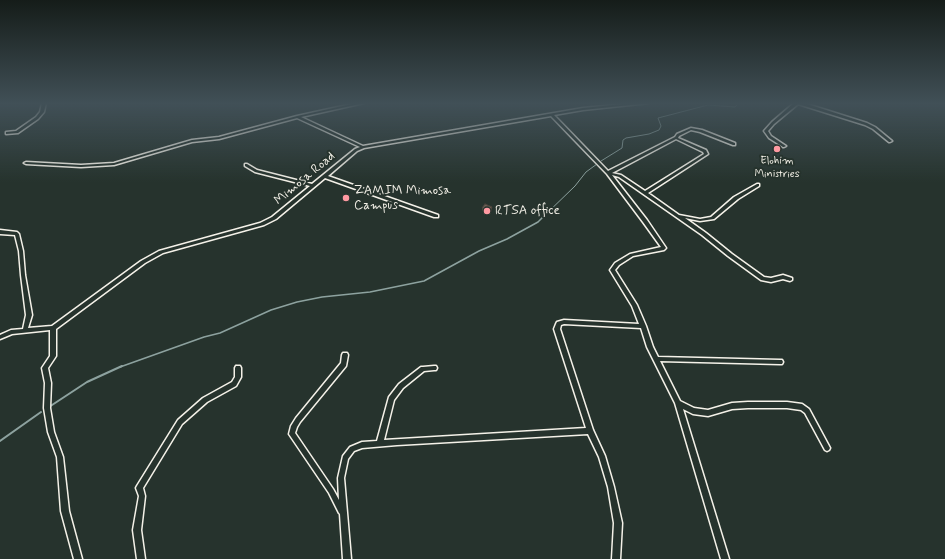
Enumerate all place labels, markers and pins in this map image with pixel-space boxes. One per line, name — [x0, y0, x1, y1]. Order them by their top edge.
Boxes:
marker: Elohim Ministries — [772, 144, 782, 154]
place label: Elohim Ministries — [754, 155, 800, 181]
place label: ZAMIM Mimosa Campus — [354, 183, 451, 214]
marker: ZAMIM Mimosa Campus — [341, 193, 351, 203]
place label: RTSA office — [495, 203, 560, 219]
marker: RTSA office — [482, 206, 492, 216]

